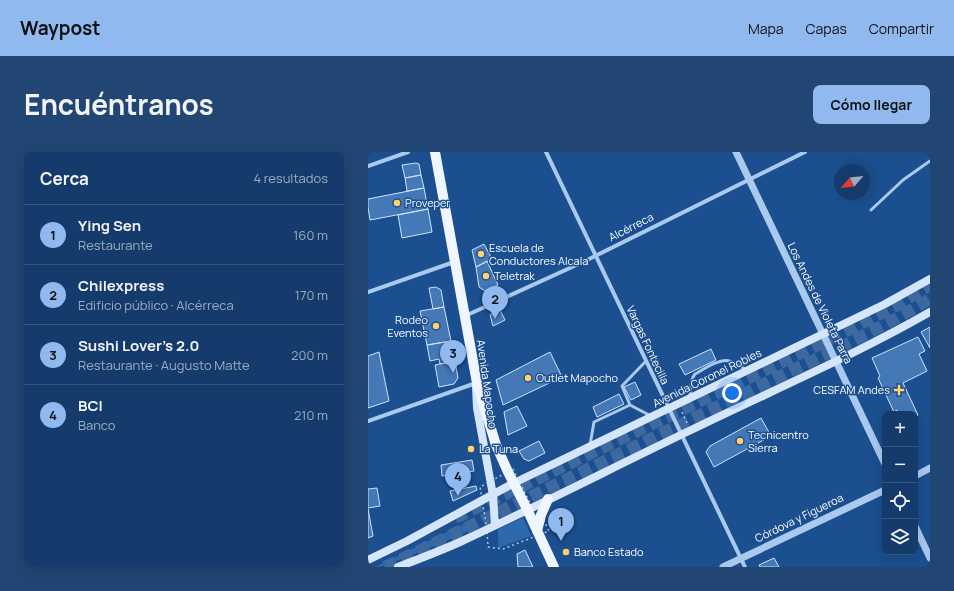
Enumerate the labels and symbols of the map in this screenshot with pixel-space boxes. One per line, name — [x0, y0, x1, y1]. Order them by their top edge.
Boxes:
north arrow — [834, 164, 870, 200]
place label: Proveper — [405, 195, 450, 210]
marker: Proveper — [392, 198, 402, 208]
street label: Alcérreca — [606, 209, 656, 244]
place label: Escuela de Conductores Alcala — [489, 240, 588, 268]
street label: Los Andes de Violeta Parra — [785, 240, 856, 366]
marker: Escuela de Conductores Alcala — [476, 249, 486, 259]
place label: Teletrak — [494, 268, 535, 283]
marker: Teletrak — [481, 271, 491, 281]
pin: 2 — [482, 286, 508, 319]
street label: Vargas Fontecilla — [624, 303, 673, 387]
place label: Rodeo Eventos — [387, 312, 428, 340]
marker: Rodeo Eventos — [431, 321, 441, 331]
street label: Avenida Mapocho — [474, 339, 501, 430]
pin: 3 — [440, 340, 466, 373]
street label: Avenida Coronel Robles — [650, 345, 764, 410]
place label: Outlet Mapocho — [536, 370, 618, 385]
marker: Outlet Mapocho — [523, 373, 533, 383]
place label: CESFAM Andes — [813, 382, 890, 397]
your location — [722, 383, 742, 403]
marker: CESFAM Andes — [893, 384, 905, 396]
place label: Tecnicentro Sierra — [748, 427, 809, 455]
marker: Tecnicentro Sierra — [735, 436, 745, 446]
place label: La Tuna — [479, 441, 518, 456]
marker: La Tuna — [466, 444, 476, 454]
pin: 4 — [445, 463, 471, 496]
street label: Córdova y Figueroa — [752, 490, 846, 545]
pin: 1 — [548, 508, 574, 541]
place label: Banco Estado — [574, 544, 644, 559]
marker: Banco Estado — [561, 547, 571, 557]

